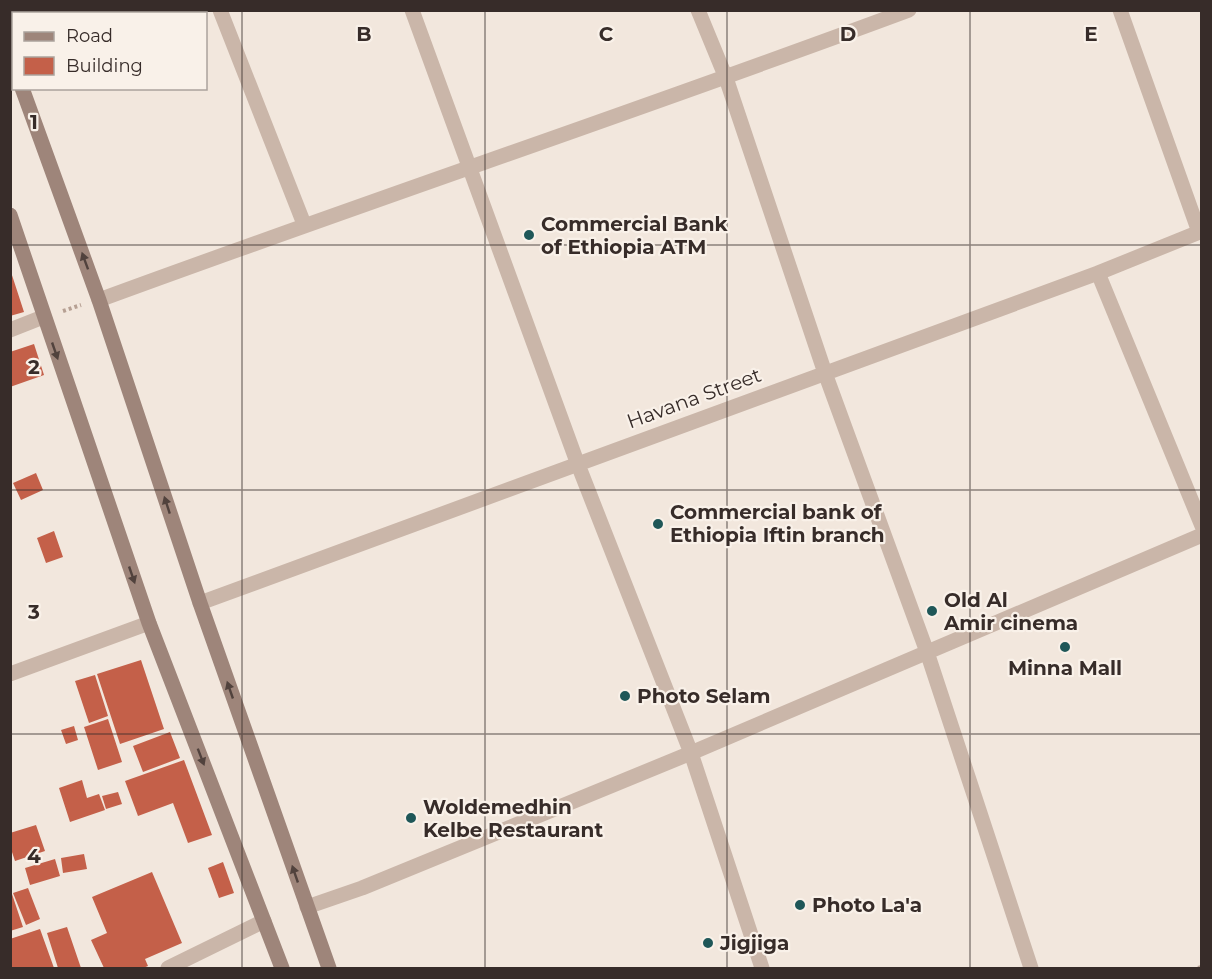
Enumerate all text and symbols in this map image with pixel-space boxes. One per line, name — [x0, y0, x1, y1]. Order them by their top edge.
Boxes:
legend — [12, 12, 207, 90]
text: B — [356, 22, 372, 46]
text: C — [599, 22, 614, 46]
text: D — [840, 22, 856, 46]
text: E — [1084, 22, 1098, 46]
text: Road — [66, 25, 113, 47]
text: Building — [66, 55, 143, 77]
text: 1 — [30, 110, 38, 134]
place label: Commercial Bank of Ethiopia ATM — [541, 212, 729, 259]
marker: Commercial Bank of Ethiopia ATM — [522, 228, 536, 242]
one-way arrow — [80, 252, 89, 270]
one-way arrow — [50, 342, 60, 360]
text: 2 — [28, 355, 40, 379]
street label: Havana Street — [624, 363, 764, 433]
one-way arrow — [162, 496, 172, 514]
place label: Commercial bank of Ethiopia Iftin branch — [670, 500, 885, 547]
marker: Commercial bank of Ethiopia Iftin branch — [651, 517, 665, 531]
one-way arrow — [128, 566, 138, 584]
place label: Old Al Amir cinema — [943, 588, 1078, 635]
text: 3 — [27, 600, 40, 624]
marker: Old Al Amir cinema — [925, 604, 939, 618]
marker: Minna Mall — [1058, 640, 1072, 654]
place label: Minna Mall — [1008, 656, 1122, 680]
one-way arrow — [225, 681, 235, 699]
place label: Photo Selam — [637, 684, 770, 708]
marker: Photo Selam — [618, 689, 632, 703]
one-way arrow — [197, 748, 206, 766]
place label: Woldemedhin Kelbe Restaurant — [423, 795, 603, 842]
marker: Woldemedhin Kelbe Restaurant — [404, 811, 418, 825]
text: 4 — [27, 844, 41, 868]
one-way arrow — [290, 865, 300, 883]
place label: Photo La'a — [812, 893, 922, 917]
marker: Photo La'a — [793, 898, 807, 912]
place label: Jigjiga — [719, 931, 789, 955]
marker: Jigjiga — [701, 936, 715, 950]

